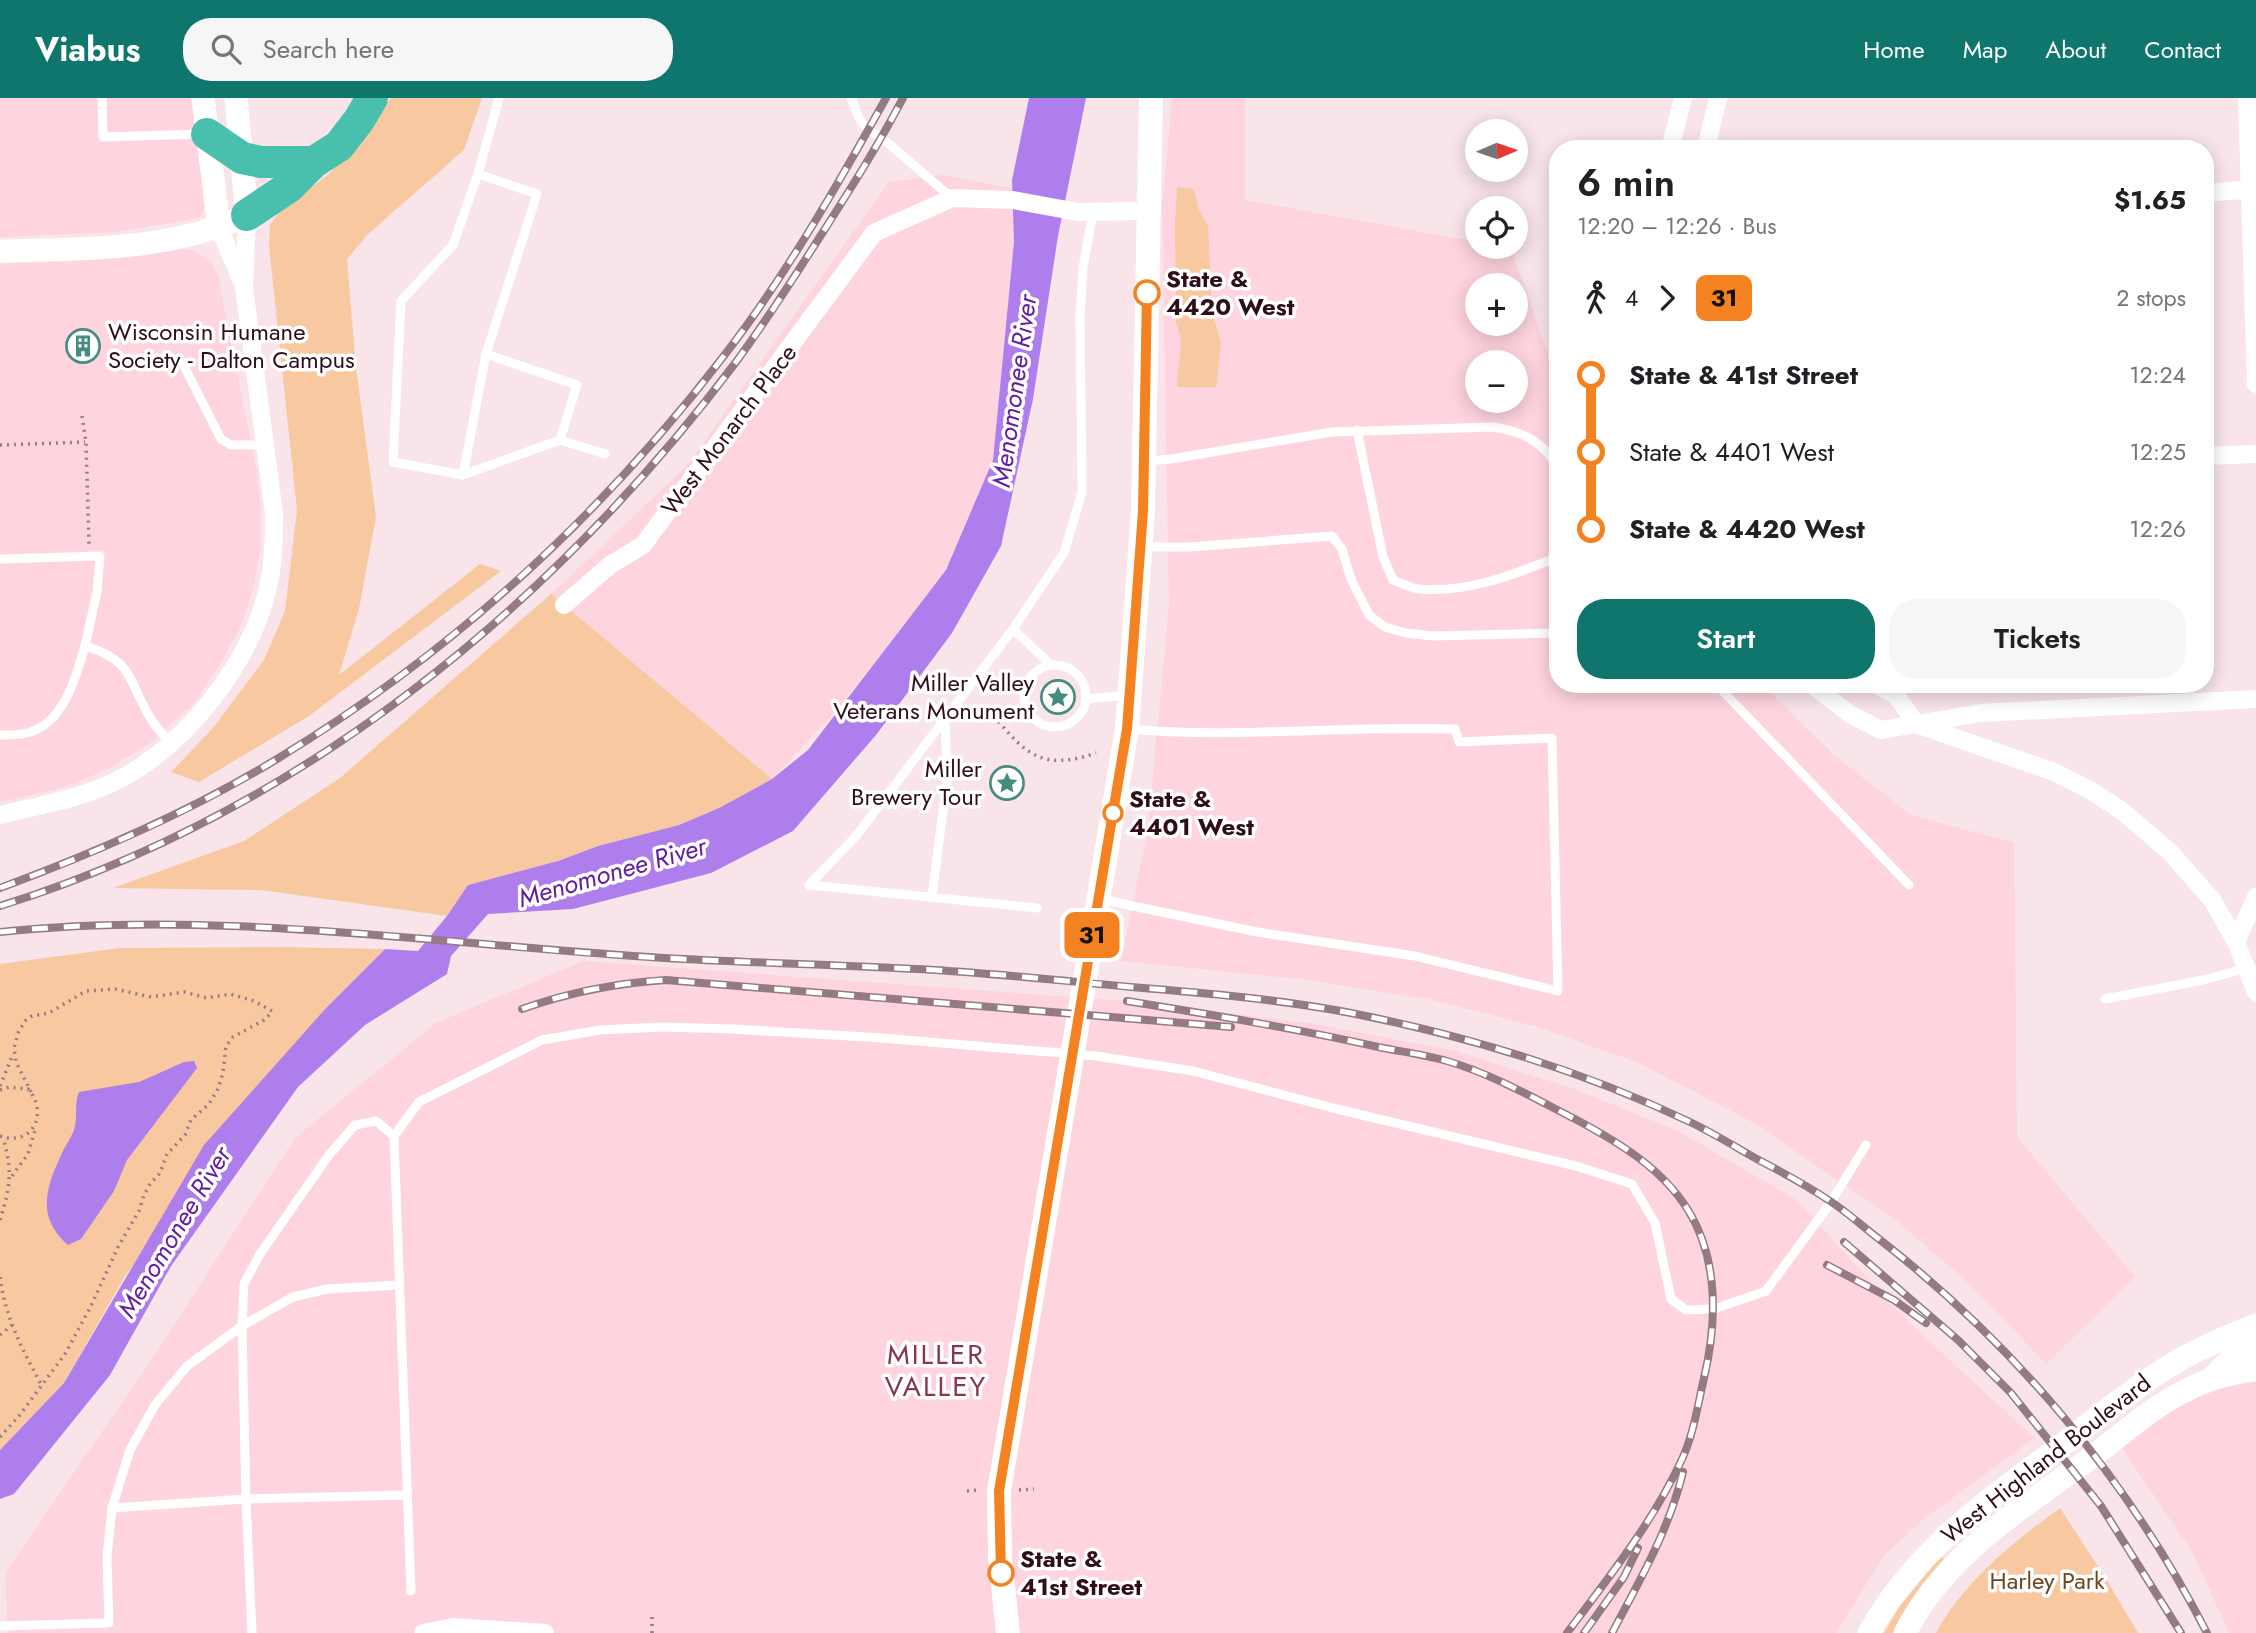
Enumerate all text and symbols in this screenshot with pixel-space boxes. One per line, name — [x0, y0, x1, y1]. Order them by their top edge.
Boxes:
search box — [183, 18, 673, 81]
text: Viabus — [35, 26, 141, 73]
icon: search — [207, 30, 245, 68]
text: Search here — [263, 30, 394, 68]
text: Home — [1863, 32, 1925, 67]
text: Map — [1963, 32, 2007, 67]
text: About — [2045, 32, 2106, 67]
text: Contact — [2144, 32, 2221, 67]
north arrow — [1465, 119, 1528, 182]
map controls — [1465, 119, 1528, 413]
text: 6 min — [1577, 155, 1675, 210]
text: $1.65 — [2114, 181, 2186, 219]
button: locate — [1465, 196, 1528, 259]
text: 12:20 – 12:26 · Bus — [1577, 209, 1777, 243]
place label: State & 4420 West — [1166, 261, 1295, 324]
button: + — [1465, 273, 1528, 336]
icon: walk — [1577, 279, 1615, 317]
icon: forward — [1648, 279, 1686, 317]
marker: State & 4420 West — [1134, 280, 1160, 306]
text: 31 — [1710, 280, 1738, 315]
text: 4 — [1625, 281, 1638, 315]
text: 2 stops — [2116, 281, 2186, 315]
water label: Menomonee River — [982, 291, 1047, 490]
place label: Wisconsin Humane Society - Dalton Campus — [108, 314, 355, 377]
building icon: Wisconsin Humane Society - Dalton Campus — [64, 327, 102, 365]
street label: West Monarch Place — [652, 337, 805, 523]
button: − — [1465, 350, 1528, 413]
text: State & 41st Street — [1629, 356, 1858, 394]
text: 12:24 — [2129, 358, 2186, 392]
text: State & 4401 West — [1629, 433, 1834, 471]
text: 12:25 — [2130, 435, 2186, 469]
text: State & 4420 West — [1629, 510, 1865, 548]
text: 12:26 — [2129, 512, 2186, 546]
button: Start — [1577, 599, 1875, 679]
button: Tickets — [1889, 599, 2186, 679]
place label: Miller Valley Veterans Monument — [833, 665, 1034, 728]
place icon: Miller Valley Veterans Monument — [1039, 678, 1077, 716]
place label: Miller Brewery Tour — [851, 751, 983, 814]
place icon: Miller Brewery Tour — [988, 764, 1026, 802]
place label: State & 4401 West — [1129, 781, 1254, 844]
marker: State & 4401 West — [1103, 803, 1123, 823]
water label: Menomonee River — [514, 827, 712, 917]
line badge: 31 — [1060, 912, 1124, 958]
text: 31 — [1078, 917, 1106, 952]
water label: Menomonee River — [108, 1138, 241, 1325]
district label: MILLER VALLEY — [885, 1334, 987, 1407]
street label: West Highland Boulevard — [1933, 1365, 2158, 1552]
place label: State & 41st Street — [1020, 1541, 1142, 1604]
marker: State & 41st Street — [988, 1560, 1014, 1586]
park label: Harley Park — [1990, 1563, 2105, 1598]

